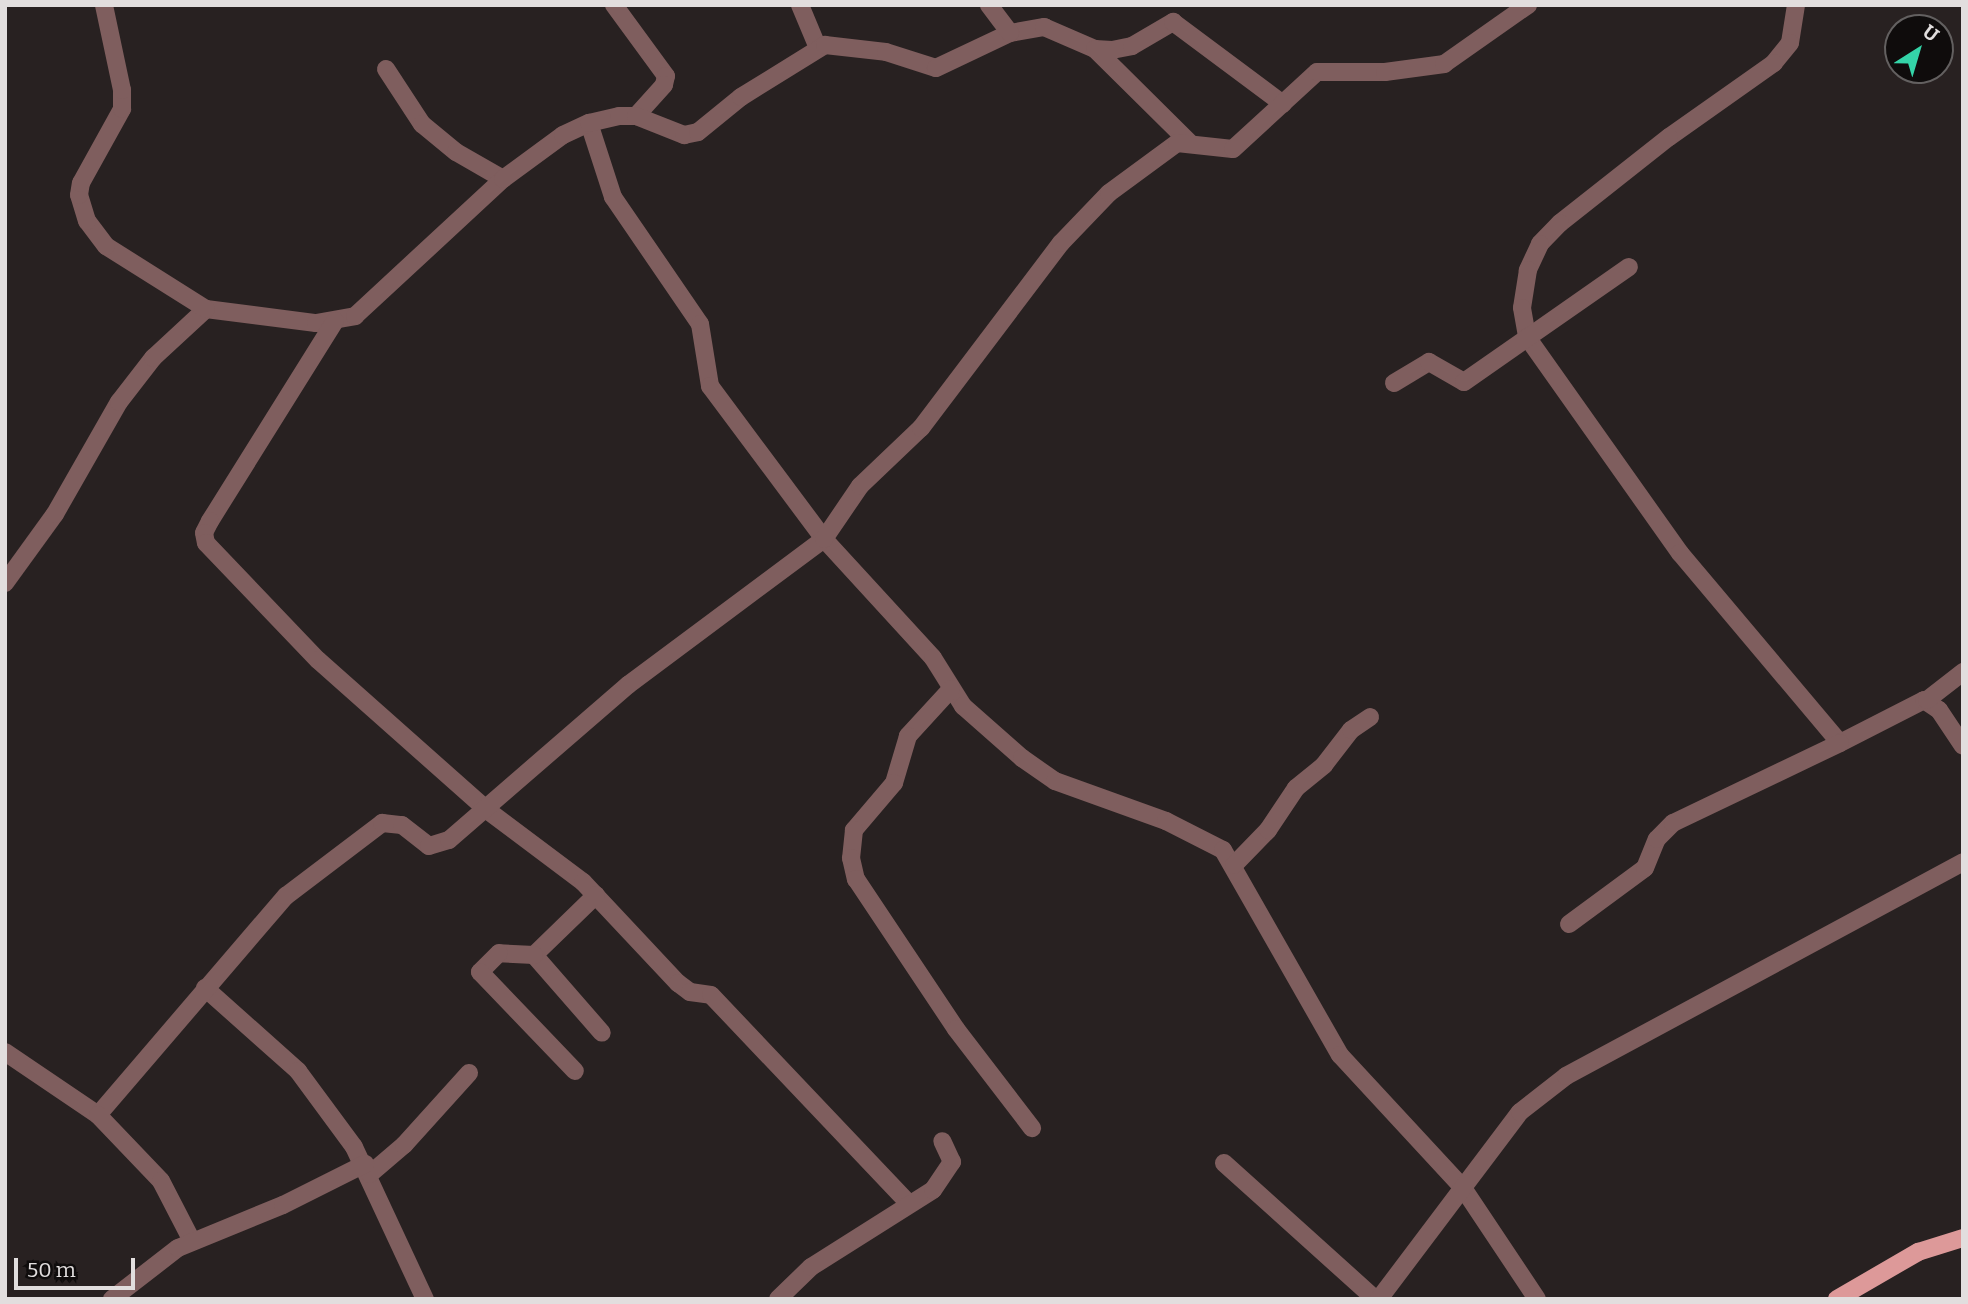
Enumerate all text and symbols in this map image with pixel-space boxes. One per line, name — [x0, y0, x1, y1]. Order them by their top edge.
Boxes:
north arrow — [1884, 14, 1954, 84]
text: U — [1918, 20, 1943, 47]
scale bar — [18, 1244, 138, 1288]
text: 50 m — [27, 1257, 76, 1283]

